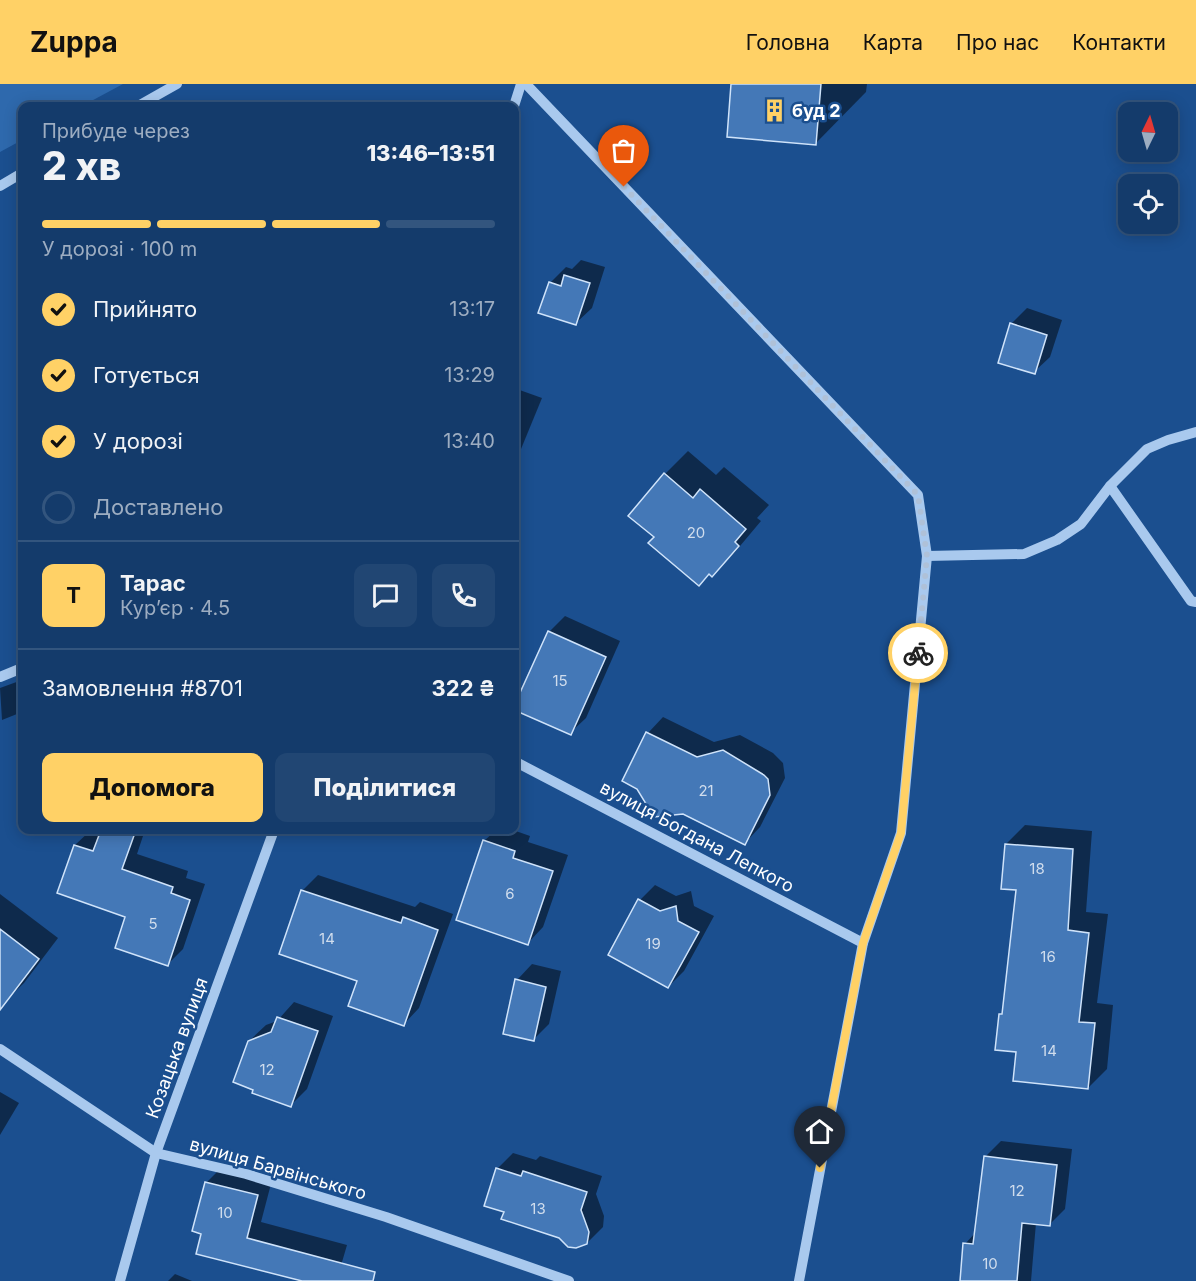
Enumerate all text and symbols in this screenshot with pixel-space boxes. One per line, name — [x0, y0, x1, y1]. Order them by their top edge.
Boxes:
text: Zuppa — [30, 25, 118, 59]
text: Головна — [746, 30, 830, 55]
text: Карта — [863, 30, 923, 55]
text: Про нас — [956, 30, 1039, 55]
text: Контакти — [1072, 30, 1166, 55]
building icon: буд 2 — [761, 98, 787, 124]
place label: буд 2 — [792, 100, 841, 121]
north arrow — [1118, 102, 1178, 162]
map controls — [1118, 102, 1178, 234]
text: Прибуде через — [42, 119, 190, 143]
pin — [598, 125, 649, 187]
icon: bag — [607, 134, 640, 167]
text: 13:46–13:51 — [366, 140, 495, 166]
text: 2 хв — [42, 142, 121, 189]
button: locate — [1118, 174, 1178, 234]
text: У дорозі · 100 m — [42, 237, 197, 261]
icon: check — [42, 293, 75, 326]
text: Прийнято — [93, 296, 197, 322]
text: 13:17 — [449, 297, 495, 321]
icon: check — [42, 359, 75, 392]
text: Готується — [93, 362, 200, 388]
text: 13:29 — [444, 363, 495, 387]
icon: check — [42, 425, 75, 458]
text: У дорозі — [93, 428, 183, 454]
text: 13:40 — [443, 429, 495, 453]
text: Доставлено — [93, 494, 224, 520]
house number: 20 — [687, 523, 705, 542]
button: chat — [354, 564, 417, 627]
button: phone — [432, 564, 495, 627]
text: Тарас — [120, 570, 186, 596]
text: Т — [66, 582, 81, 608]
text: Кур’єр · 4.5 — [120, 596, 230, 620]
courier — [888, 623, 948, 683]
icon: bike — [902, 637, 935, 670]
house number: 15 — [552, 671, 568, 690]
text: Замовлення #8701 — [42, 675, 243, 701]
text: 322 ₴ — [432, 675, 495, 701]
button: Допомога — [42, 753, 263, 822]
button: Поділитися — [275, 753, 495, 822]
street label: вулиця Богдана Лепкого — [597, 776, 798, 897]
house number: 21 — [698, 781, 714, 800]
house number: 18 — [1029, 859, 1045, 878]
house number: 6 — [505, 884, 515, 903]
house number: 5 — [148, 914, 158, 933]
house number: 14 — [319, 929, 335, 948]
house number: 19 — [645, 934, 661, 953]
house number: 16 — [1040, 947, 1056, 966]
street label: Козацька вулиця — [141, 975, 212, 1121]
house number: 14 — [1041, 1041, 1057, 1060]
house number: 12 — [259, 1060, 275, 1079]
pin — [794, 1106, 845, 1168]
icon: home — [803, 1115, 836, 1148]
street label: вулиця Барвінського — [187, 1133, 369, 1204]
house number: 12 — [1009, 1181, 1025, 1200]
house number: 13 — [530, 1199, 546, 1218]
house number: 10 — [217, 1203, 233, 1222]
house number: 10 — [982, 1254, 998, 1273]

